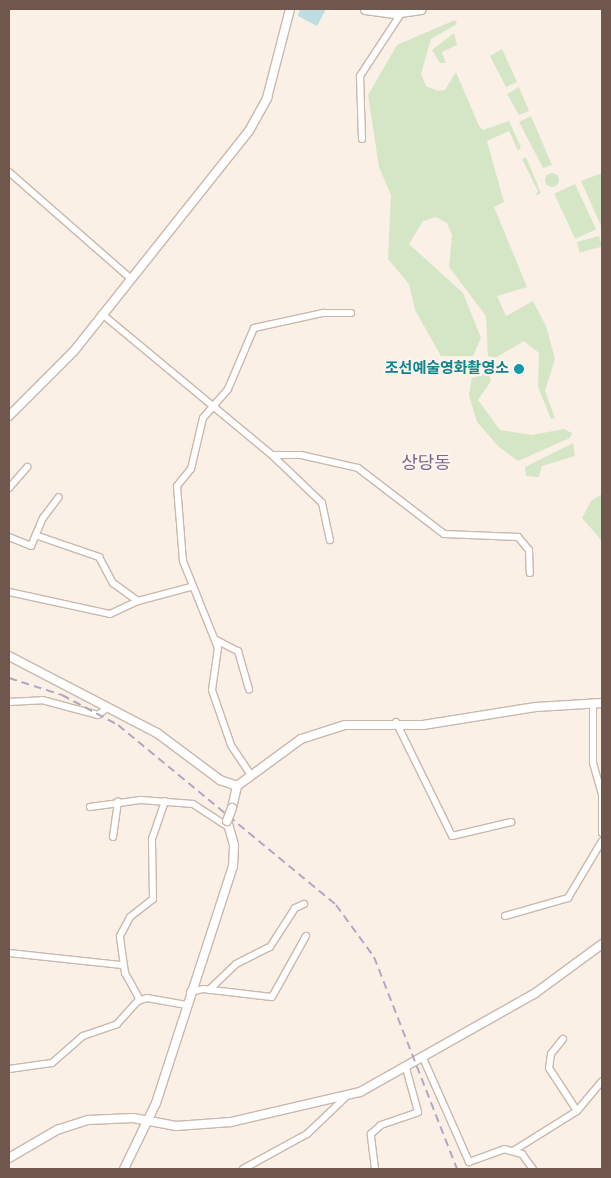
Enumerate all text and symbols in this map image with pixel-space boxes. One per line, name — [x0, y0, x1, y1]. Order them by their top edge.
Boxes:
place label: 조선예술영화촬영소 — [385, 360, 509, 378]
marker: 조선예술영화촬영소 — [513, 363, 525, 375]
district label: 상당동 — [401, 452, 451, 474]

